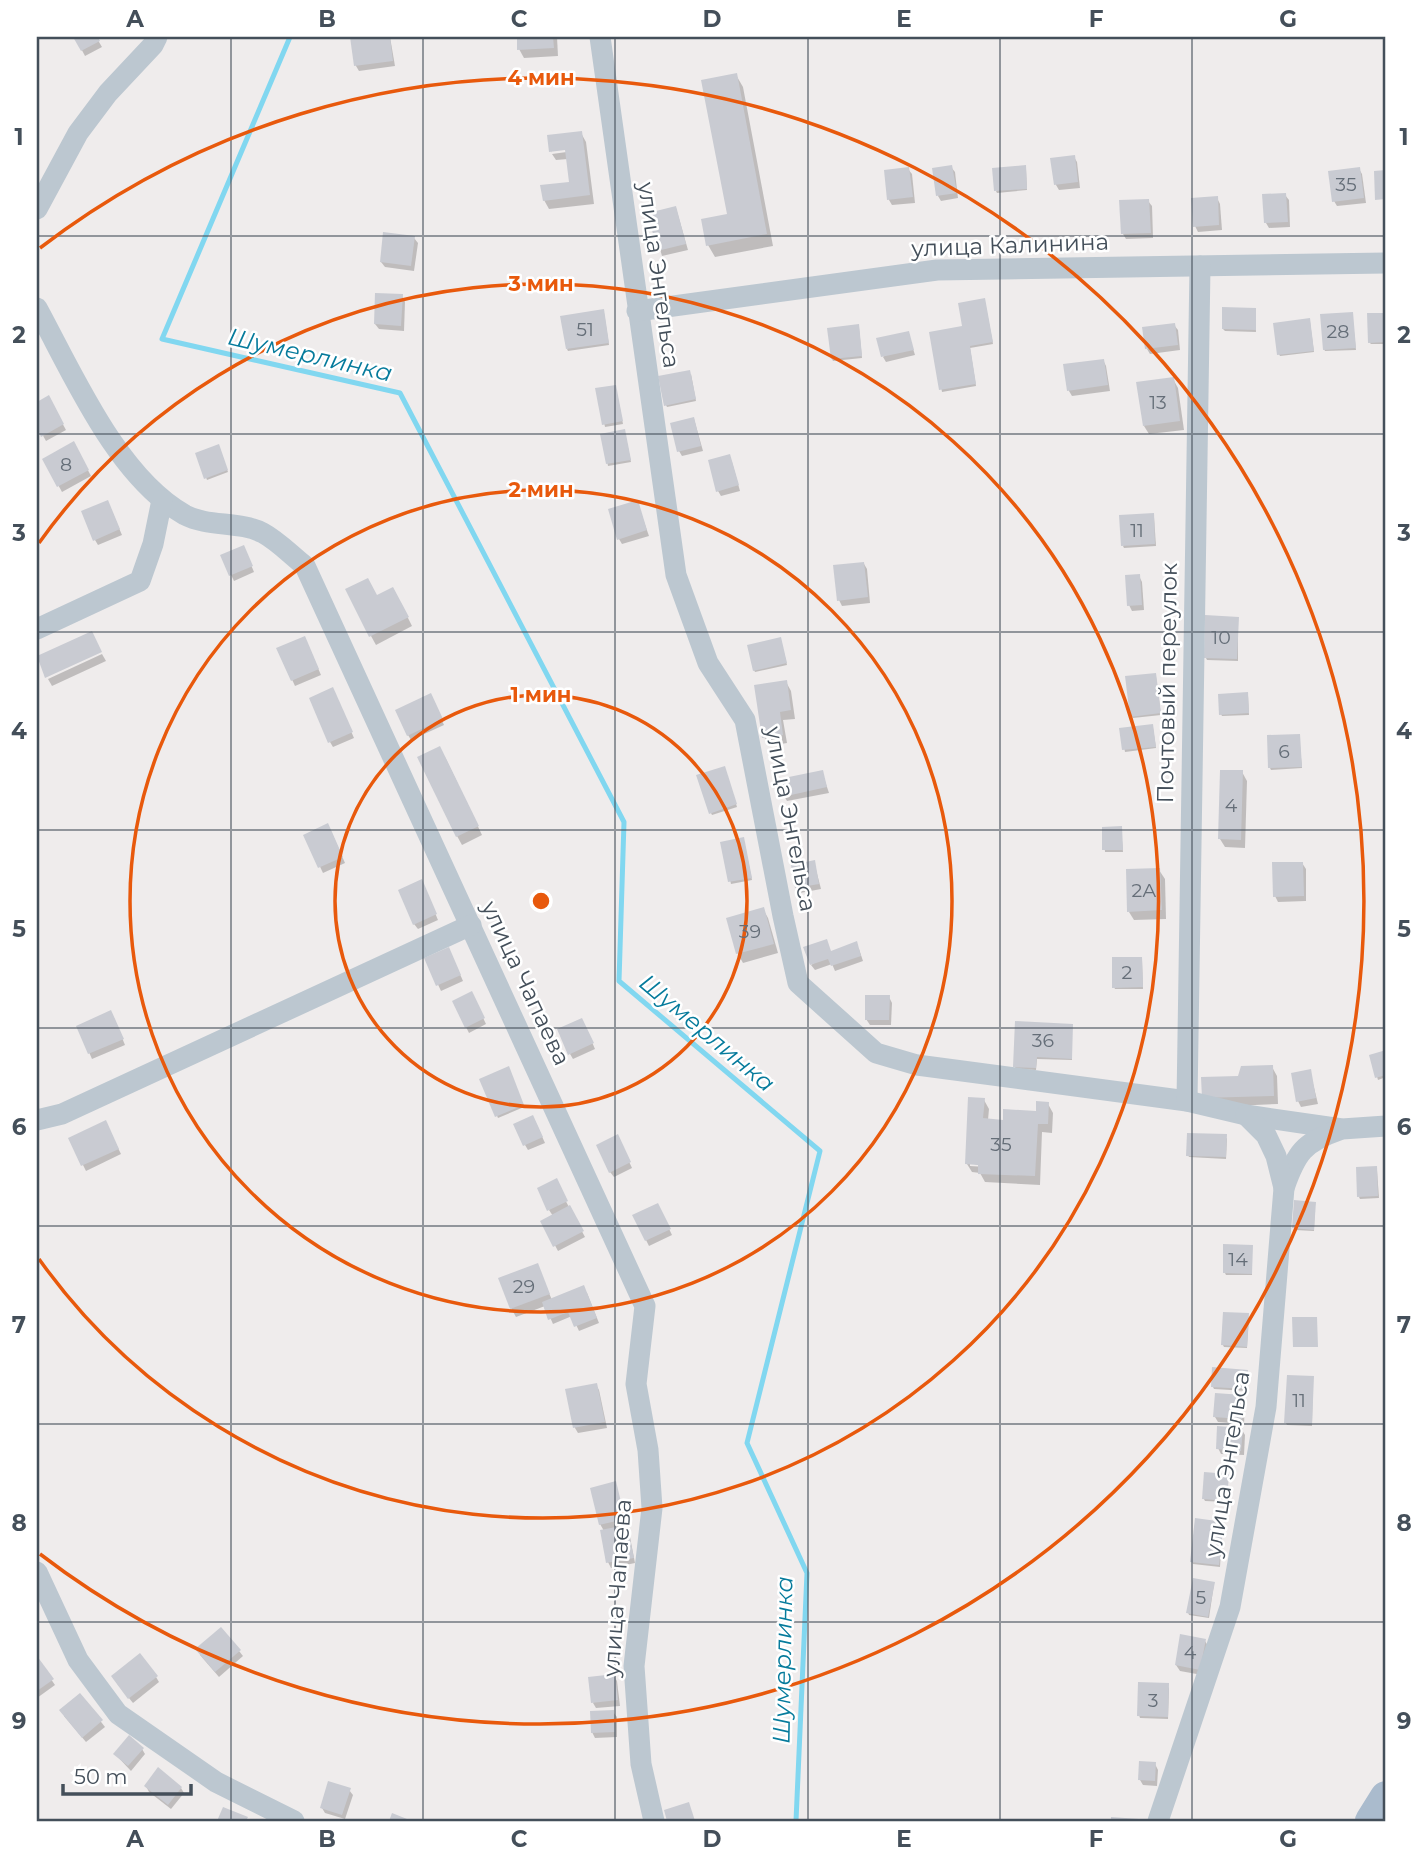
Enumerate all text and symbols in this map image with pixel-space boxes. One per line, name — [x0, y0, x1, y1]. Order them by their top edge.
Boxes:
text: A — [125, 5, 144, 33]
text: B — [318, 5, 336, 33]
text: C — [511, 5, 528, 33]
text: D — [703, 5, 722, 33]
text: E — [896, 5, 912, 33]
text: F — [1089, 5, 1104, 33]
text: G — [1279, 5, 1297, 33]
text: 4 мин — [507, 65, 575, 90]
text: 1 — [14, 123, 24, 151]
text: 1 — [1399, 123, 1409, 151]
house number: 35 — [1335, 173, 1357, 196]
street label: улица Энгельса — [632, 179, 686, 370]
street label: улица Калинина — [910, 228, 1109, 262]
text: 3 мин — [508, 271, 573, 296]
house number: 51 — [576, 318, 594, 341]
house number: 28 — [1327, 320, 1349, 343]
text: 2 — [12, 321, 26, 349]
water label: Шумерлинка — [225, 321, 395, 388]
text: 2 — [1397, 321, 1411, 349]
house number: 13 — [1149, 391, 1167, 414]
house number: 8 — [60, 453, 72, 476]
text: 2 мин — [509, 477, 573, 502]
text: 3 — [11, 519, 26, 547]
house number: 11 — [1130, 519, 1144, 542]
text: 3 — [1396, 519, 1411, 547]
street label: Почтовый переулок — [1151, 562, 1183, 803]
house number: 10 — [1211, 626, 1231, 649]
text: 1 мин — [511, 682, 571, 707]
text: 4 — [11, 717, 27, 745]
text: 4 — [1396, 717, 1412, 745]
street label: улица Энгельса — [759, 723, 823, 914]
house number: 6 — [1278, 740, 1290, 763]
house number: 4 — [1225, 794, 1238, 817]
house number: 2А — [1132, 879, 1156, 902]
centre of rings — [529, 889, 553, 913]
street label: улица Чапаева — [475, 895, 576, 1070]
text: 5 — [12, 915, 26, 943]
text: 5 — [1397, 915, 1411, 943]
house number: 39 — [739, 920, 761, 943]
house number: 2 — [1122, 961, 1133, 984]
water label: Шумерлинка — [634, 968, 781, 1098]
house number: 36 — [1032, 1029, 1054, 1052]
text: 6 — [12, 1113, 27, 1141]
text: 6 — [1397, 1113, 1412, 1141]
house number: 35 — [990, 1133, 1012, 1156]
house number: 14 — [1228, 1248, 1248, 1271]
house number: 29 — [513, 1275, 535, 1298]
text: 7 — [12, 1311, 26, 1339]
text: 7 — [1397, 1311, 1411, 1339]
street label: улица Энгельса — [1198, 1369, 1256, 1560]
house number: 11 — [1292, 1389, 1306, 1412]
street label: улица Чапаева — [597, 1498, 637, 1679]
text: 8 — [11, 1509, 27, 1537]
text: 8 — [1396, 1509, 1412, 1537]
water label: Шумерлинка — [767, 1576, 798, 1744]
house number: 5 — [1196, 1586, 1207, 1609]
house number: 4 — [1184, 1641, 1197, 1664]
house number: 3 — [1148, 1689, 1158, 1712]
text: 9 — [12, 1707, 26, 1735]
text: 9 — [1397, 1707, 1411, 1735]
scale bar — [63, 1753, 191, 1797]
text: 50 m — [74, 1764, 128, 1789]
text: A — [125, 1825, 144, 1853]
text: B — [318, 1825, 336, 1853]
text: C — [511, 1825, 528, 1853]
text: D — [703, 1825, 722, 1853]
text: E — [896, 1825, 912, 1853]
text: F — [1089, 1825, 1104, 1853]
text: G — [1279, 1825, 1297, 1853]

